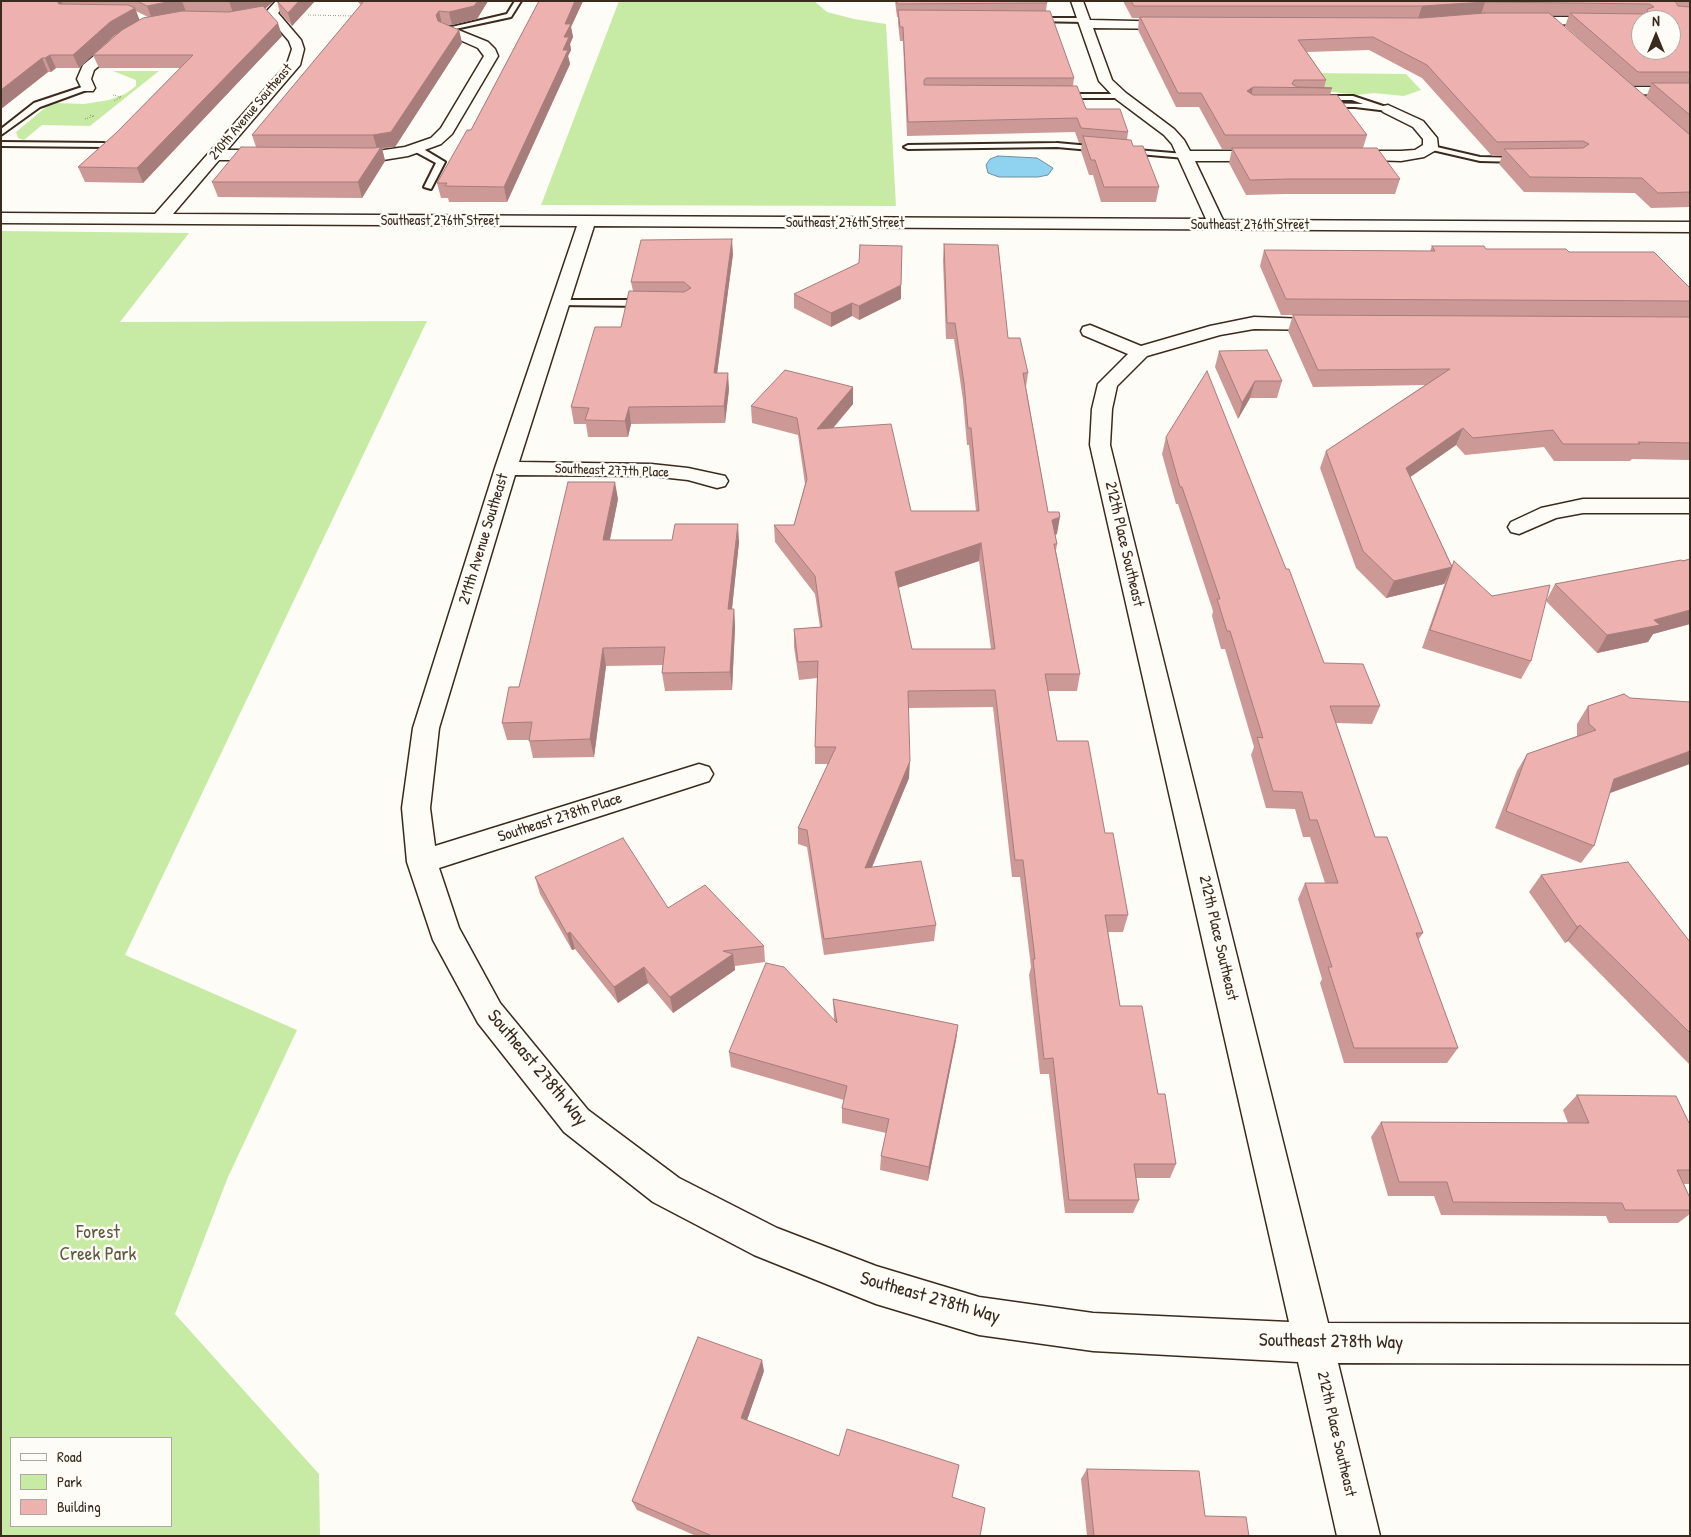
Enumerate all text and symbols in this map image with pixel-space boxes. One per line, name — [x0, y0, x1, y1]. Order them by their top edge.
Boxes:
north arrow — [1631, 10, 1681, 60]
text: N — [1652, 11, 1660, 30]
street label: 210th Avenue Southeast — [206, 61, 296, 163]
street label: Southeast 276th Street — [381, 213, 499, 229]
street label: Southeast 276th Street — [786, 215, 904, 231]
street label: Southeast 276th Street — [1191, 217, 1309, 233]
street label: Southeast 277th Place — [555, 461, 669, 481]
street label: 211th Avenue Southeast — [455, 471, 513, 607]
street label: 212th Place Southeast — [1100, 480, 1148, 608]
street label: Southeast 278th Place — [495, 789, 625, 847]
street label: 212th Place Southeast — [1194, 874, 1242, 1002]
street label: Southeast 278th Way — [482, 1005, 592, 1131]
park label: Forest Creek Park — [60, 1222, 136, 1266]
street label: Southeast 278th Way — [857, 1267, 1003, 1329]
street label: Southeast 278th Way — [1259, 1329, 1403, 1355]
street label: 212th Place Southeast — [1312, 1370, 1360, 1498]
legend — [10, 1437, 172, 1527]
text: Road — [57, 1446, 82, 1467]
text: Park — [57, 1471, 82, 1492]
text: Building — [57, 1496, 101, 1517]

